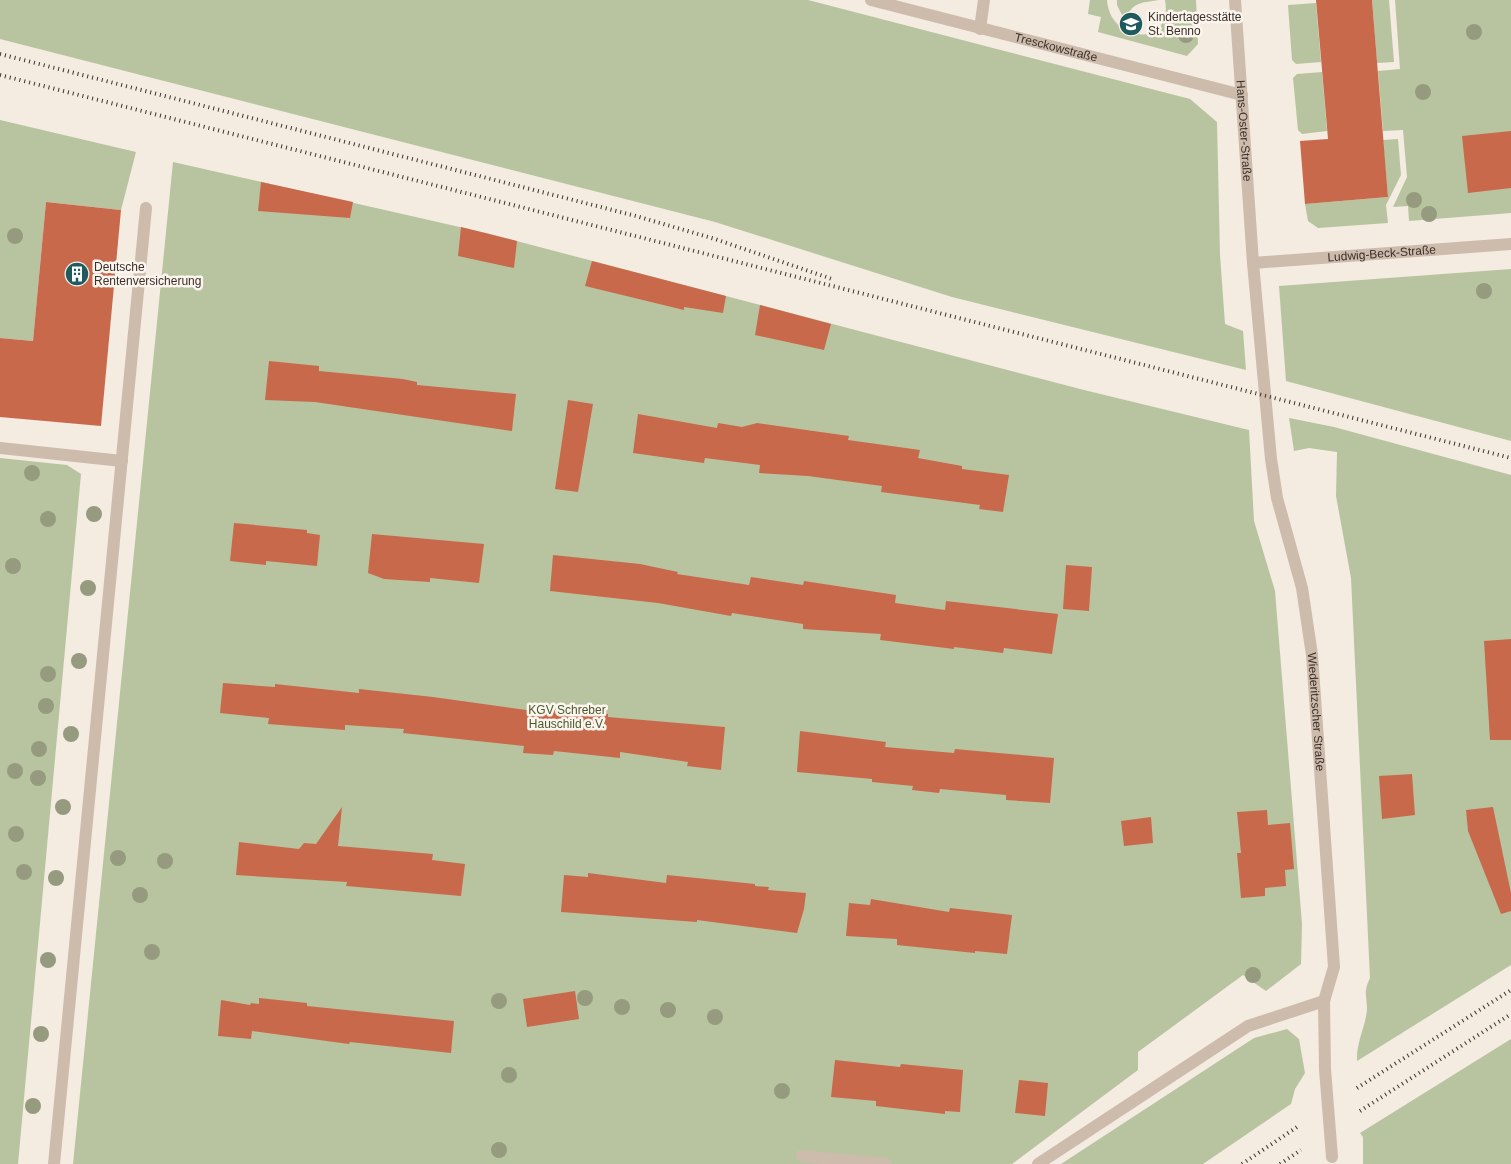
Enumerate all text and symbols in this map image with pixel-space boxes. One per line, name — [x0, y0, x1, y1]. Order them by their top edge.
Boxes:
place label: Kindertagesstätte St. Benno — [1148, 10, 1242, 38]
school or university icon: Kindertagesstätte St. Benno — [1118, 11, 1144, 37]
street label: Tresckowstraße — [1013, 30, 1099, 65]
street label: Hans-Oster-Straße — [1233, 80, 1254, 182]
street label: Ludwig-Beck-Straße — [1327, 243, 1437, 265]
place label: Deutsche Rentenversicherung — [94, 260, 201, 288]
building icon: Deutsche Rentenversicherung — [64, 261, 90, 287]
street label: Wiederitzscher Straße — [1305, 652, 1327, 772]
park label: KGV Schreber Hauschild e.V. — [528, 703, 606, 731]

